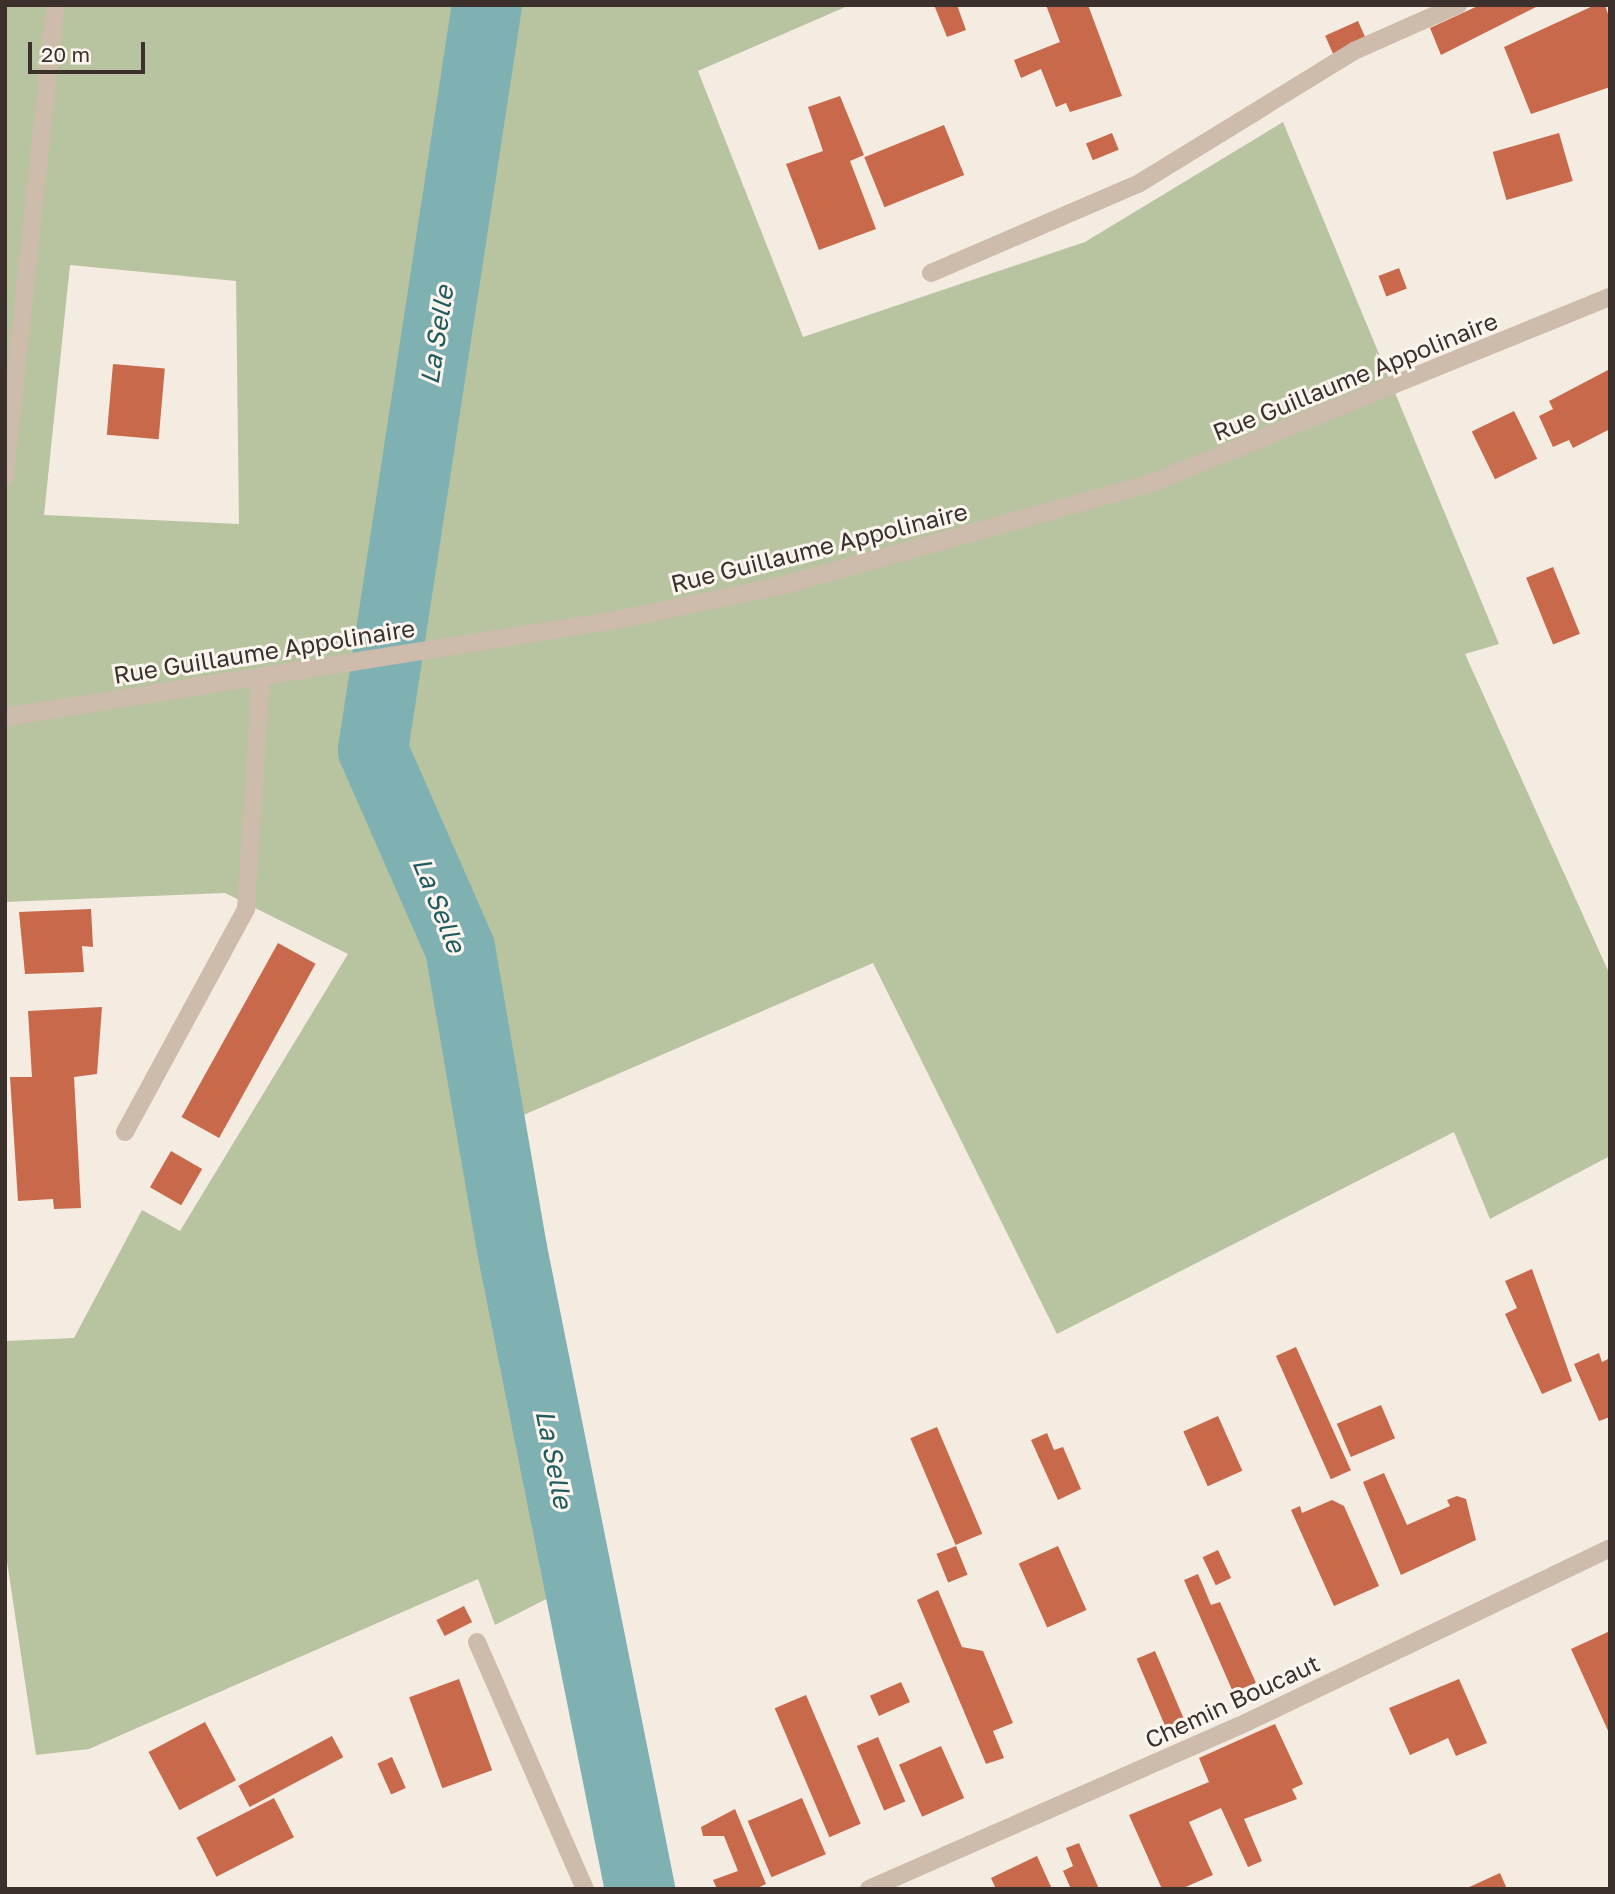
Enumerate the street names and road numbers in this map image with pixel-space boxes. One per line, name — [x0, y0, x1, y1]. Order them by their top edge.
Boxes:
street label: Rue Guillaume Appolinaire — [1208, 306, 1502, 446]
street label: Rue Guillaume Appolinaire — [668, 496, 970, 598]
street label: Rue Guillaume Appolinaire — [111, 613, 417, 689]
street label: Chemin Boucaut — [1140, 1648, 1324, 1754]

